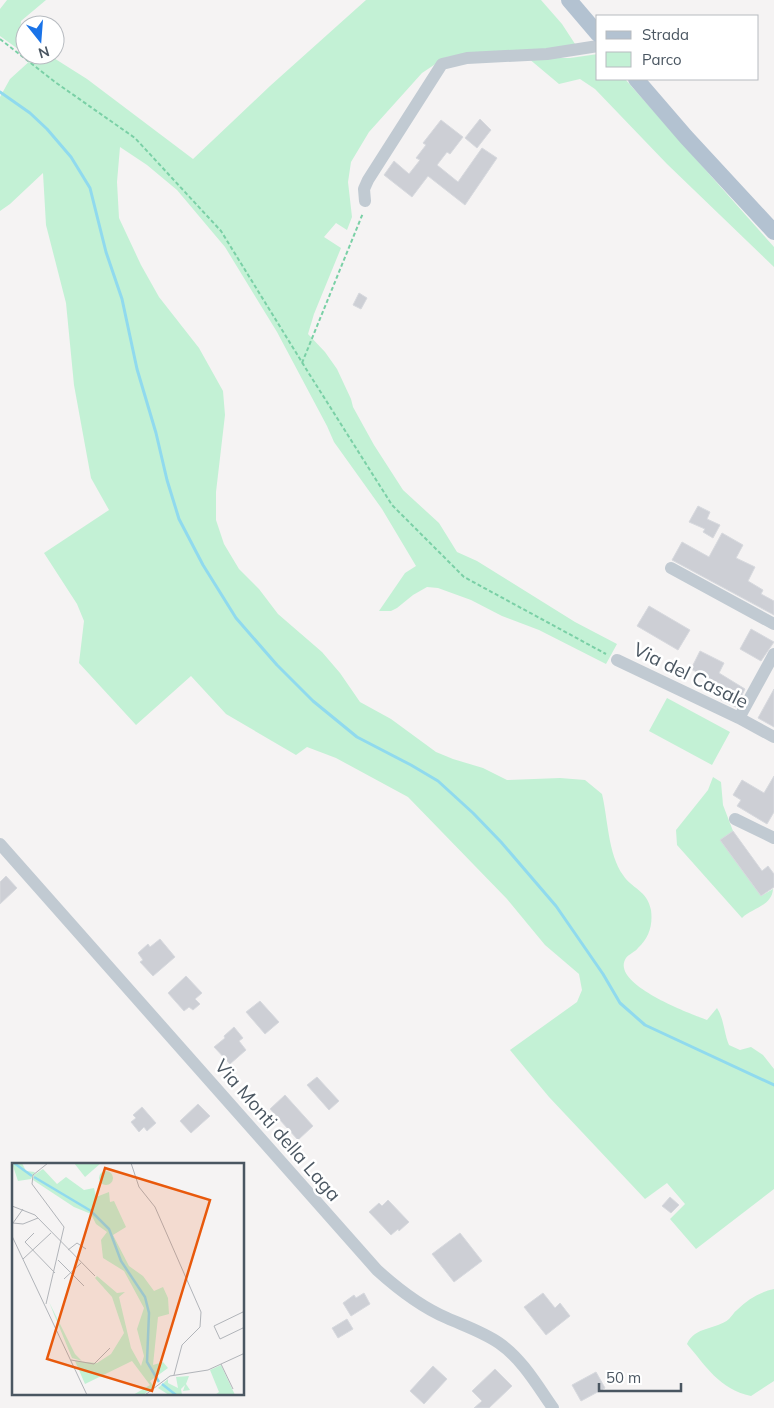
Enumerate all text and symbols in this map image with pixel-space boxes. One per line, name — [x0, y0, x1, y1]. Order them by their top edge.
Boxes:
north arrow — [15, 15, 65, 65]
legend — [596, 15, 759, 80]
text: Strada — [642, 25, 689, 44]
text: N — [36, 42, 51, 63]
text: Parco — [642, 50, 682, 69]
street label: Via del Casale — [630, 637, 752, 713]
street label: Via Monti della Laga — [210, 1054, 346, 1206]
inset map — [12, 1163, 245, 1396]
scale bar — [599, 1360, 682, 1392]
text: 50 m — [606, 1368, 641, 1387]

